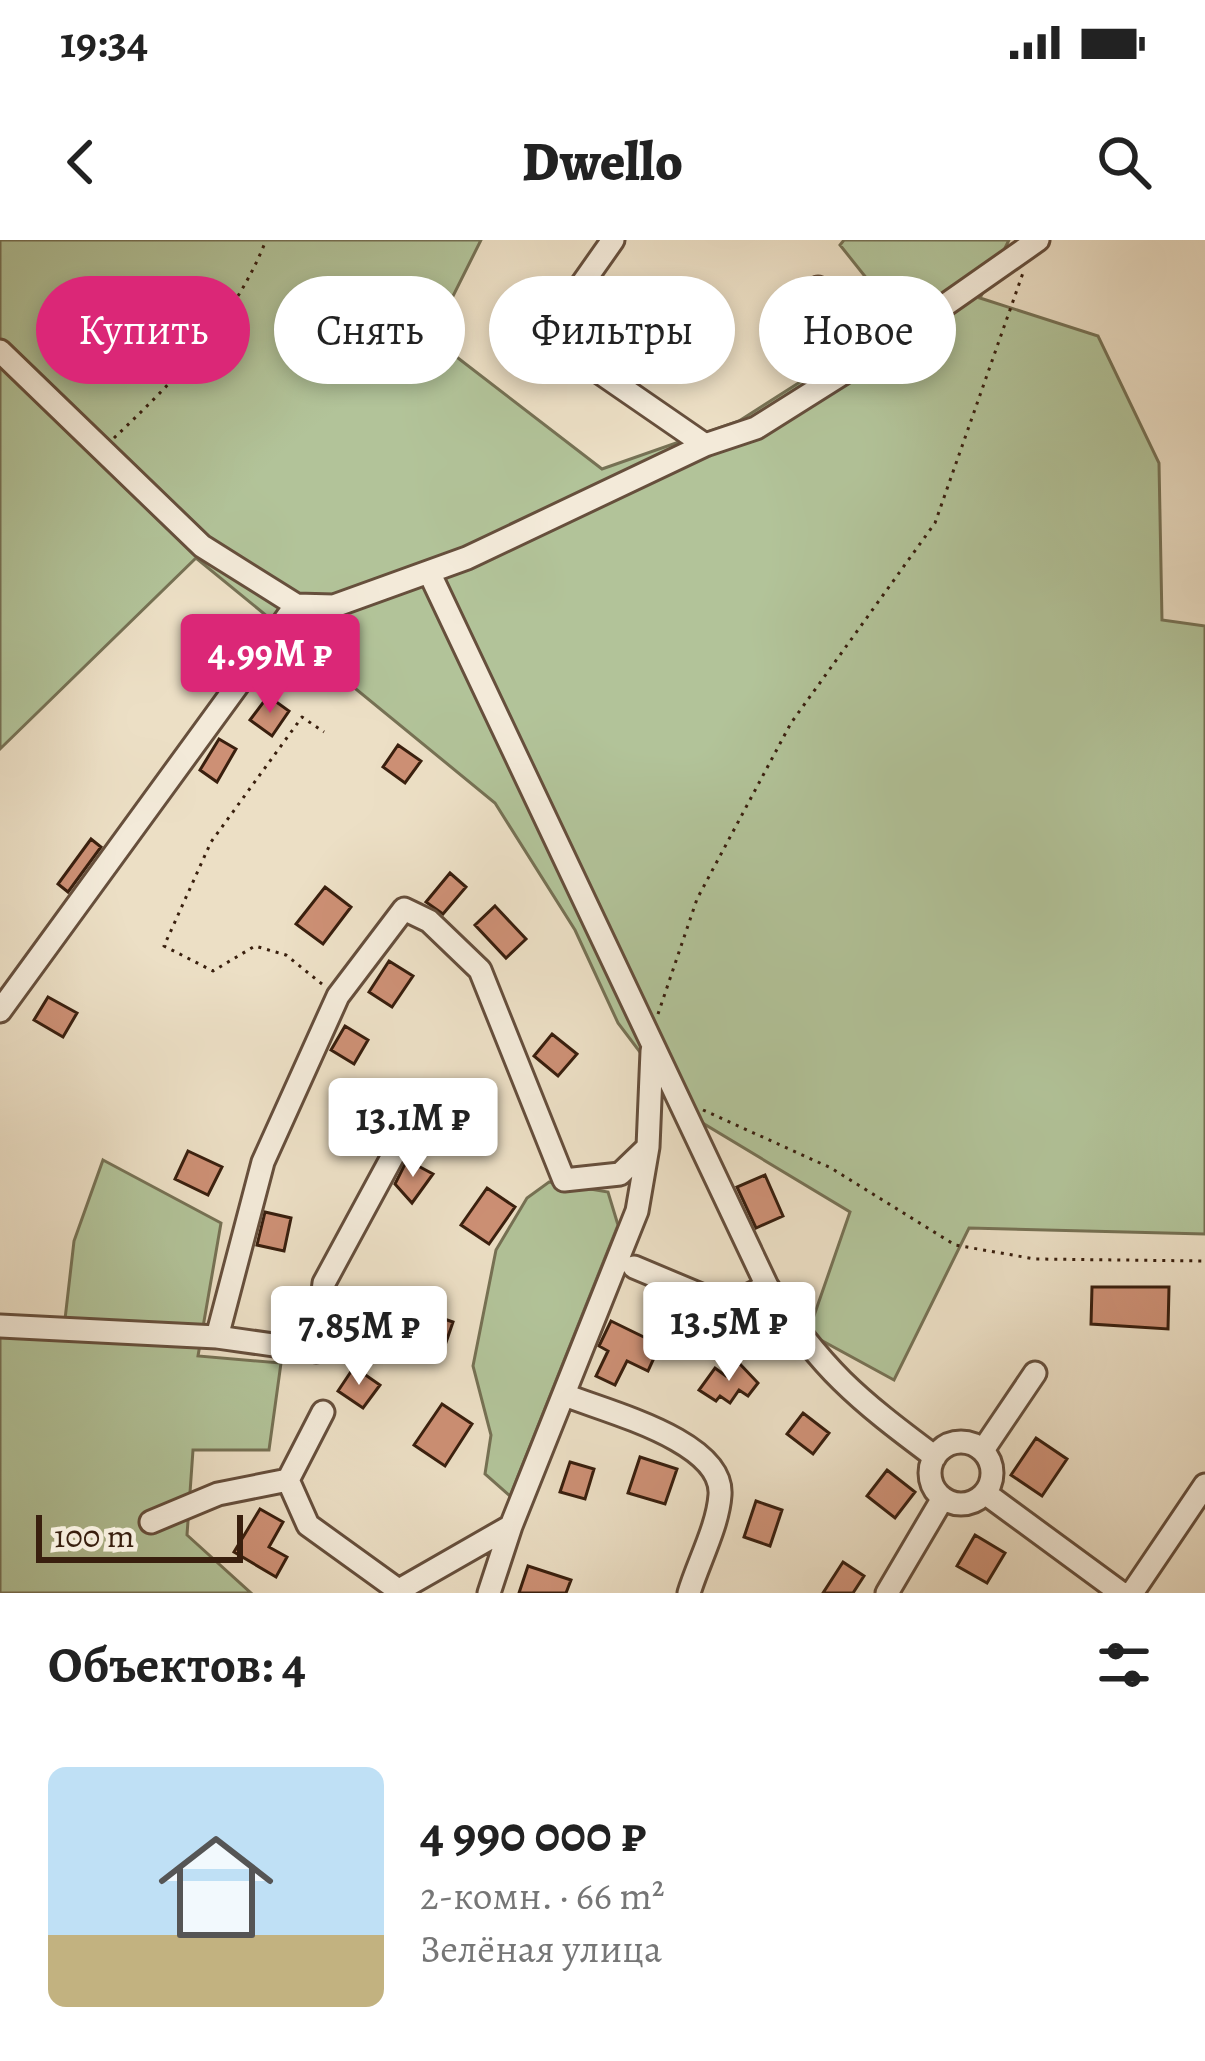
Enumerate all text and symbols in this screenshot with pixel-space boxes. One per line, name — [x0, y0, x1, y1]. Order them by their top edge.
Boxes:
text: 19:34 — [60, 11, 148, 73]
text: Dwello — [522, 125, 683, 199]
icon: back — [48, 129, 114, 195]
icon: search — [1091, 129, 1157, 195]
chip: Купить — [36, 276, 250, 384]
chip: Снять — [274, 276, 465, 384]
chip: Фильтры — [489, 276, 735, 384]
chip: Новое — [759, 276, 956, 384]
pin: 4.99M ₽ — [159, 614, 381, 716]
text: 4.99M ₽ — [208, 626, 332, 679]
pin: 13.1M ₽ — [302, 1078, 524, 1180]
text: 13.1M ₽ — [356, 1090, 470, 1143]
pin: 13.5M ₽ — [618, 1282, 840, 1384]
pin: 7.85M ₽ — [248, 1286, 470, 1388]
text: 13.5M ₽ — [670, 1294, 788, 1347]
text: 7.85M ₽ — [298, 1298, 420, 1351]
scale bar — [36, 1509, 243, 1562]
text: 100 m — [54, 1513, 134, 1558]
text: Объектов: 4 — [48, 1630, 306, 1700]
icon: filters — [1091, 1632, 1157, 1698]
text: 4 990 000 ₽ — [420, 1799, 646, 1869]
icon: home — [144, 1815, 288, 1959]
text: 2-комн. · 66 m² — [420, 1869, 665, 1922]
text: Зелёная улица — [420, 1922, 662, 1975]

